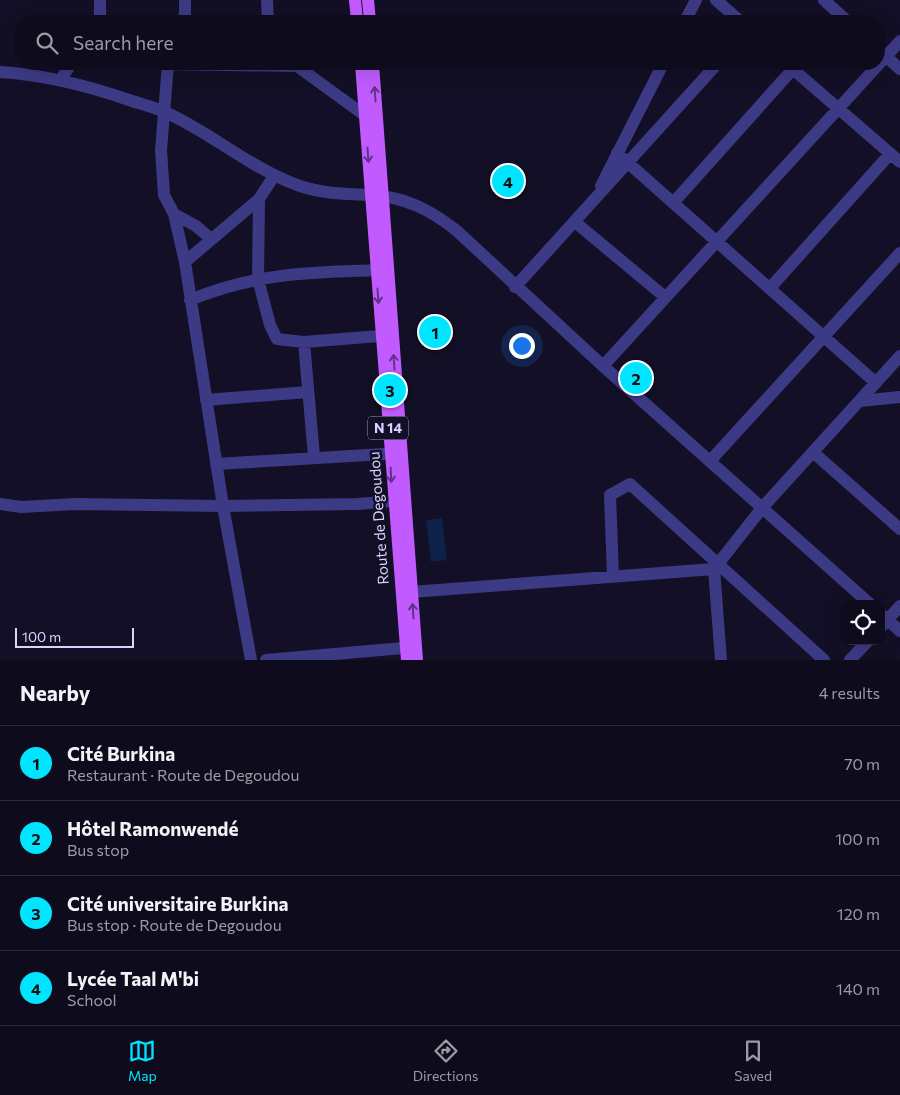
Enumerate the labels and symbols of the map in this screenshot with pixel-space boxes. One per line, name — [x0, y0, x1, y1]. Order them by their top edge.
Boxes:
one-way arrow — [370, 86, 380, 102]
one-way arrow — [363, 147, 373, 163]
pin: 4 — [492, 162, 524, 200]
one-way arrow — [373, 288, 382, 304]
pin: 1 — [419, 313, 451, 351]
your location — [509, 333, 535, 359]
one-way arrow — [390, 354, 399, 370]
pin: 2 — [620, 359, 652, 397]
pin: 3 — [374, 371, 406, 409]
road number: N 14 — [368, 416, 408, 439]
street label: Route de Degoudou — [364, 451, 392, 585]
one-way arrow — [387, 467, 396, 483]
one-way arrow — [408, 604, 417, 620]
scale bar — [15, 625, 134, 648]

